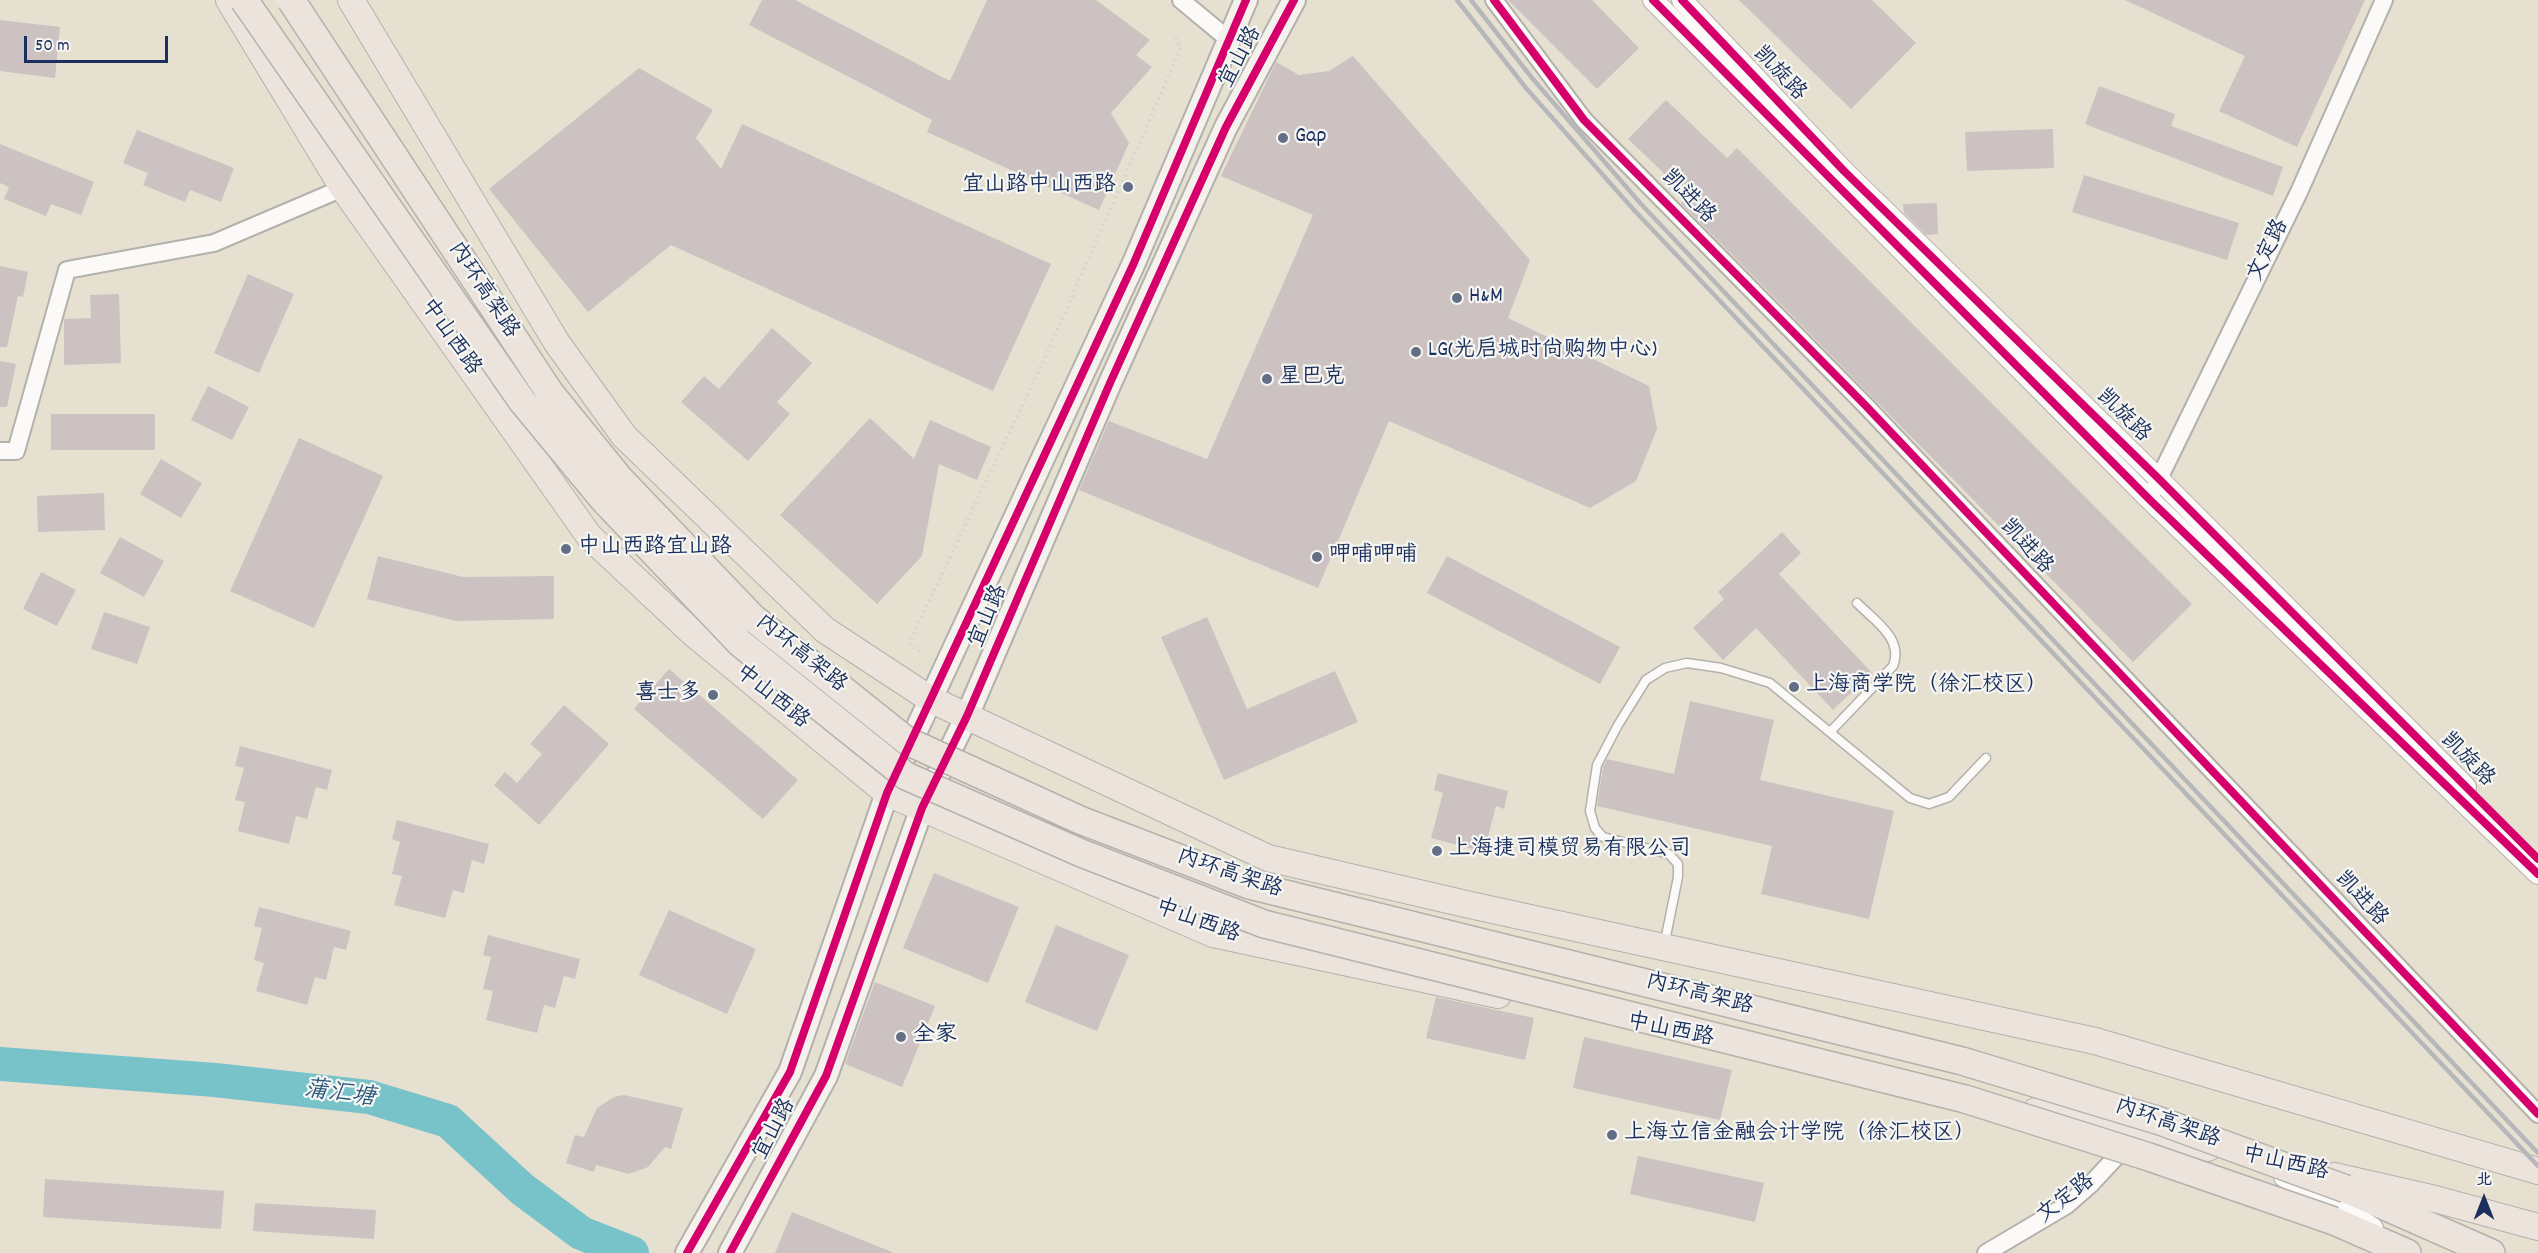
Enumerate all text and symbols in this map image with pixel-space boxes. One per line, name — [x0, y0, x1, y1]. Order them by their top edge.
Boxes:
street label: 宜山路 — [1215, 23, 1269, 93]
scale bar — [27, 24, 171, 62]
text: 50 m — [35, 34, 70, 59]
street label: 凯旋路 — [1746, 42, 1810, 108]
place label: Gap — [1295, 125, 1327, 151]
marker: Gap — [1276, 131, 1290, 145]
street label: 凯进路 — [1654, 165, 1720, 231]
place label: 宜山路中山西路 — [962, 174, 1116, 200]
marker: 宜山路中山西路 — [1121, 180, 1135, 194]
street label: 文定路 — [2244, 216, 2296, 286]
street label: 内环高架路 — [441, 238, 523, 344]
place label: H&M — [1469, 285, 1503, 311]
marker: H&M — [1450, 291, 1464, 305]
street label: 中山西路 — [413, 294, 485, 382]
place label: LG(光启城时尚购物中心) — [1428, 339, 1657, 365]
marker: LG(光启城时尚购物中心) — [1409, 345, 1423, 359]
place label: 星巴克 — [1279, 366, 1345, 392]
marker: 星巴克 — [1260, 372, 1274, 386]
street label: 凯旋路 — [2089, 385, 2155, 449]
street label: 凯进路 — [1993, 515, 2057, 581]
place label: 中山西路宜山路 — [578, 536, 732, 562]
marker: 中山西路宜山路 — [559, 542, 573, 556]
place label: 呷哺呷哺 — [1329, 544, 1417, 570]
marker: 呷哺呷哺 — [1310, 550, 1324, 564]
street label: 宜山路 — [965, 581, 1015, 653]
street label: 内环高架路 — [749, 610, 851, 700]
street label: 中山西路 — [728, 660, 814, 736]
place label: 上海商学院（徐汇校区） — [1806, 674, 2048, 700]
marker: 上海商学院（徐汇校区） — [1787, 680, 1801, 694]
place label: 喜士多 — [635, 682, 701, 708]
marker: 喜士多 — [706, 688, 720, 702]
street label: 凯旋路 — [2433, 728, 2499, 794]
place label: 上海捷司模贸易有限公司 — [1449, 838, 1691, 864]
marker: 上海捷司模贸易有限公司 — [1430, 844, 1444, 858]
street label: 内环高架路 — [1173, 845, 1285, 905]
street label: 凯进路 — [2328, 867, 2392, 933]
street label: 中山西路 — [1151, 896, 1243, 950]
street label: 内环高架路 — [1642, 970, 1756, 1022]
street label: 中山西路 — [1624, 1010, 1716, 1054]
place label: 全家 — [913, 1024, 957, 1050]
marker: 全家 — [894, 1030, 908, 1044]
water label: 蒲汇塘 — [301, 1077, 377, 1115]
street label: 宜山路 — [749, 1095, 803, 1165]
street label: 内环高架路 — [2111, 1095, 2223, 1155]
place label: 上海立信金融会计学院（徐汇校区） — [1624, 1122, 1976, 1148]
marker: 上海立信金融会计学院（徐汇校区） — [1605, 1128, 1619, 1142]
street label: 中山西路 — [2239, 1142, 2331, 1188]
street label: 文定路 — [2033, 1169, 2101, 1231]
north arrow — [2454, 1169, 2514, 1229]
text: 北 — [2476, 1169, 2492, 1192]

